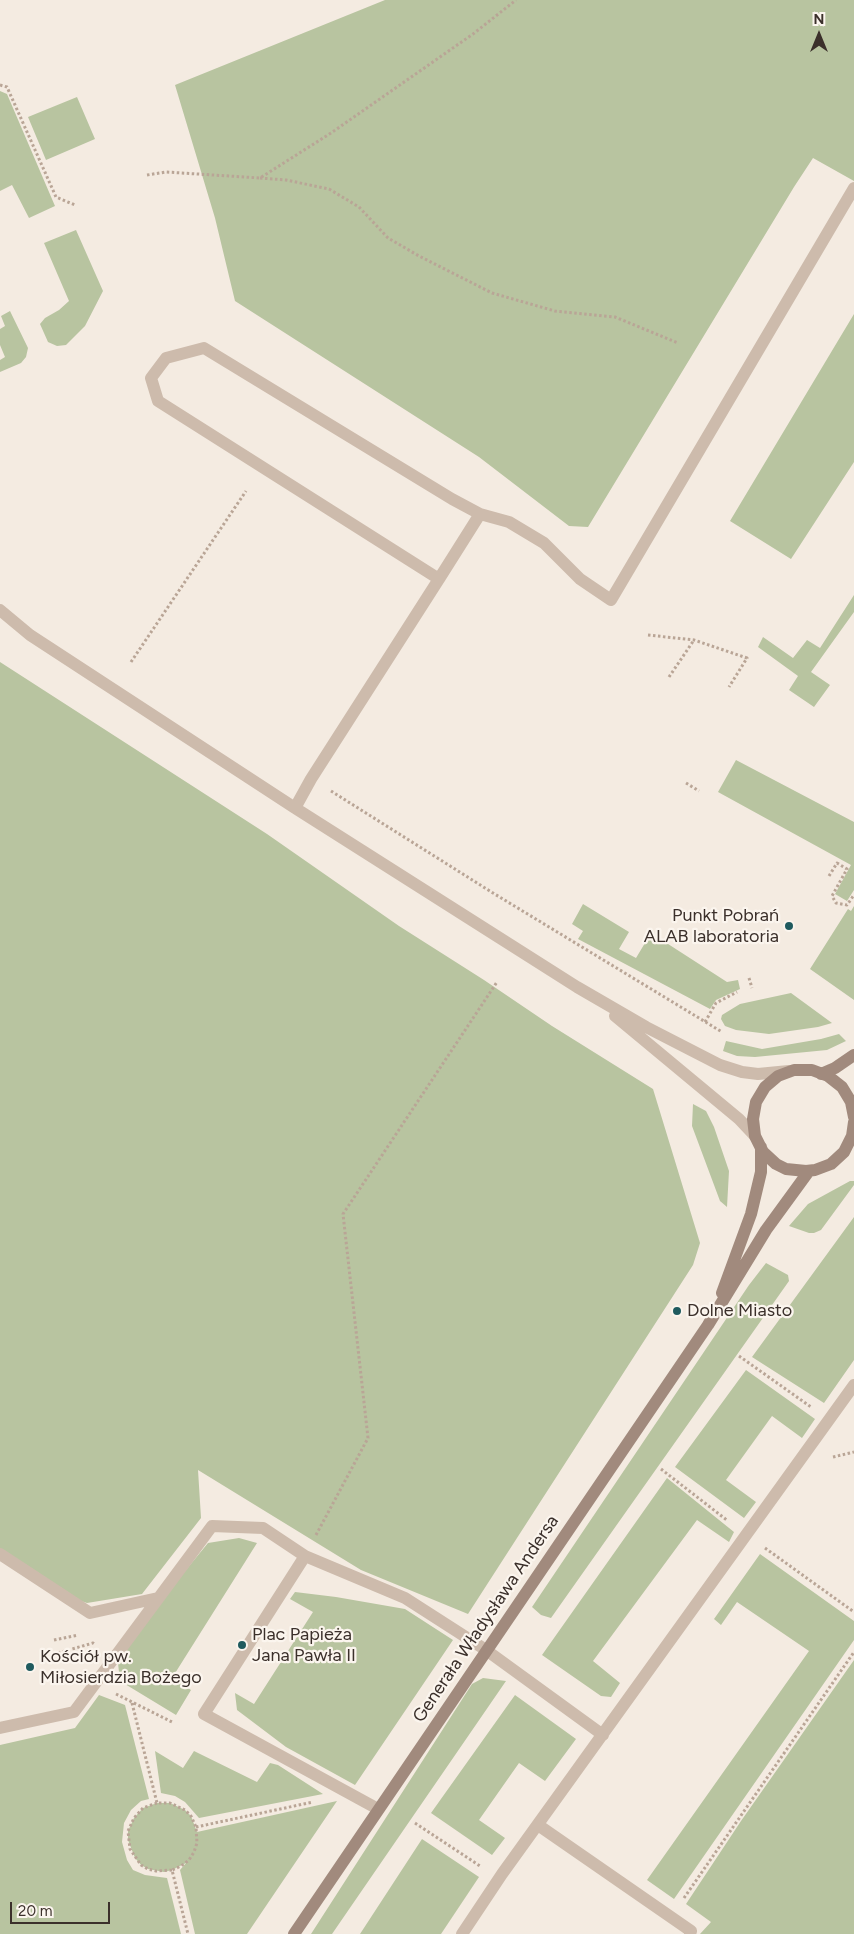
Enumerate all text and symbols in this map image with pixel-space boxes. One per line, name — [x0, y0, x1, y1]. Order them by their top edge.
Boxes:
north arrow — [794, 10, 844, 60]
text: N — [814, 11, 824, 28]
place label: Punkt Pobrań ALAB laboratoria — [644, 905, 779, 948]
marker: Punkt Pobrań ALAB laboratoria — [783, 920, 795, 932]
place label: Dolne Miasto — [687, 1300, 792, 1322]
marker: Dolne Miasto — [671, 1305, 683, 1317]
street label: Generała Władysława Andersa — [408, 1511, 564, 1727]
place label: Plac Papieża Jana Pawła II — [252, 1624, 356, 1666]
marker: Plac Papieża Jana Pawła II — [236, 1639, 248, 1651]
place label: Kościół pw. Miłosierdzia Bożego — [40, 1646, 202, 1688]
marker: Kościół pw. Miłosierdzia Bożego — [24, 1661, 36, 1673]
scale bar — [12, 1892, 112, 1924]
text: 20 m — [18, 1902, 52, 1920]

